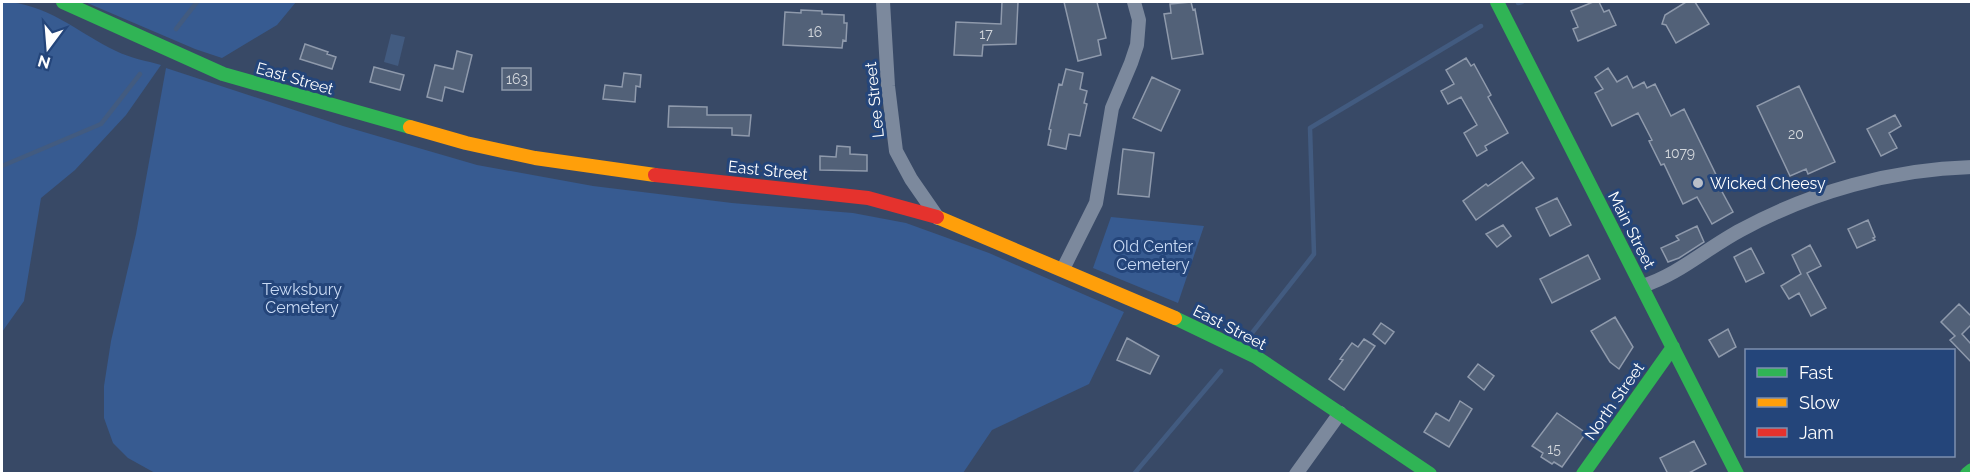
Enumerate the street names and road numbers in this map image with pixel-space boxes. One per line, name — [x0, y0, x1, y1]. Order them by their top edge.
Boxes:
street label: East Street — [254, 58, 337, 99]
street label: Lee Street — [861, 60, 888, 139]
street label: East Street — [727, 157, 809, 184]
street label: Main Street — [1604, 189, 1659, 272]
street label: East Street — [1190, 301, 1270, 354]
street label: North Street — [1581, 358, 1649, 444]

